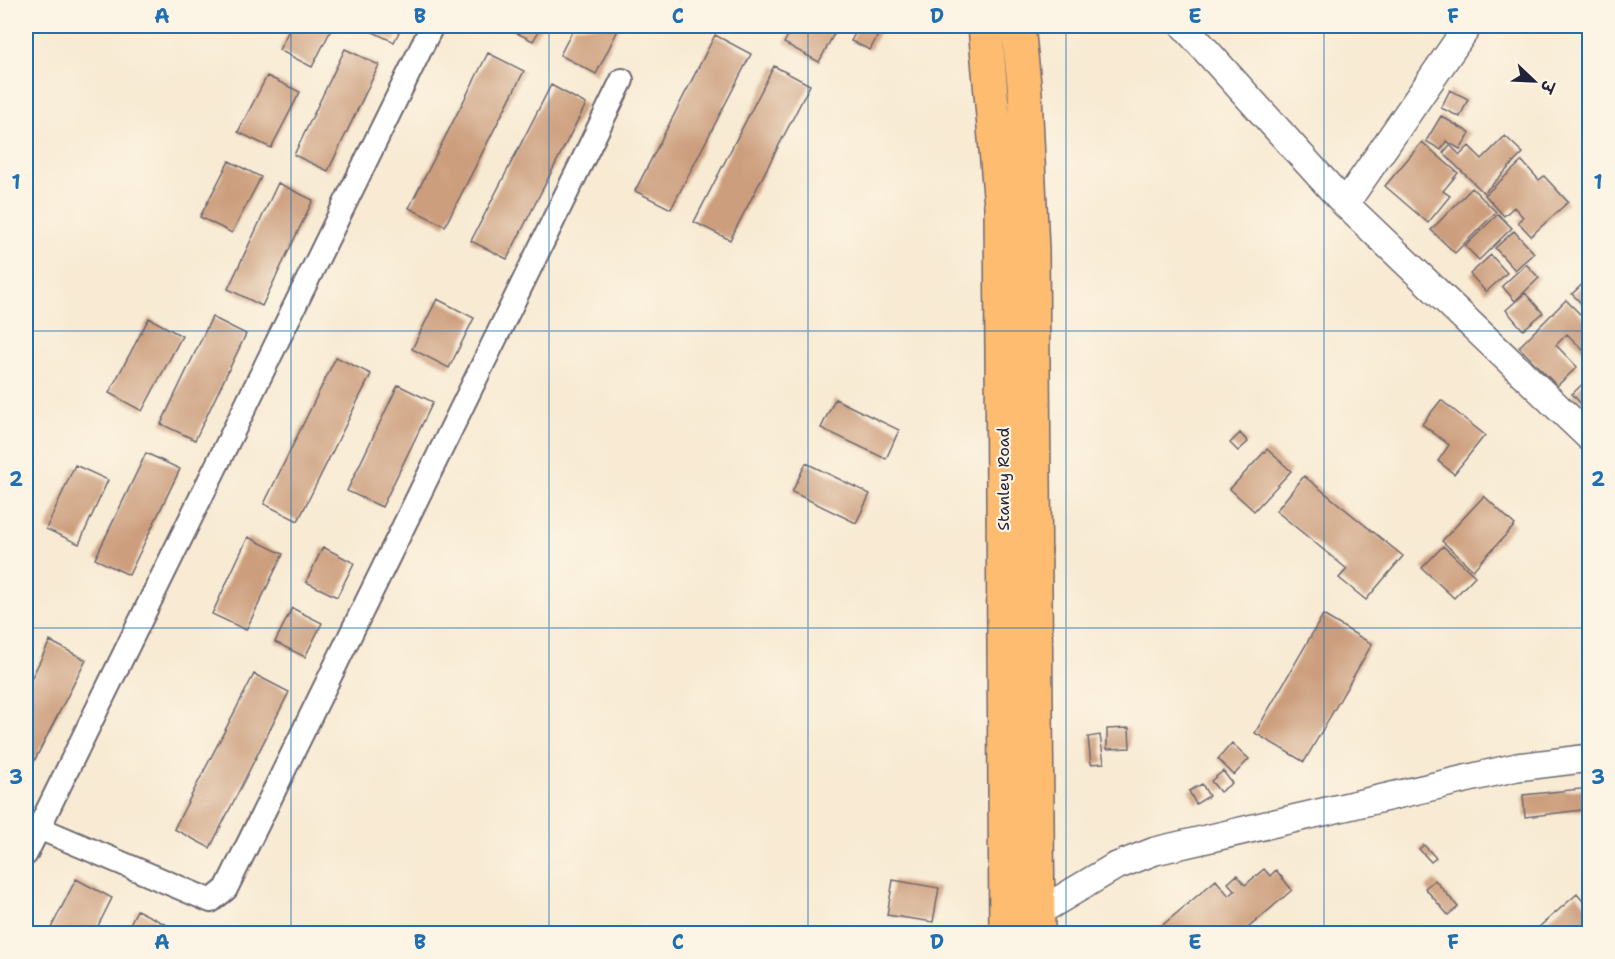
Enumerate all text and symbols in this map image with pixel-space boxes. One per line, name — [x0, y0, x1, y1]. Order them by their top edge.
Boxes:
text: A — [154, 3, 170, 29]
text: B — [414, 3, 426, 29]
text: C — [672, 3, 684, 29]
text: D — [930, 3, 944, 29]
text: E — [1188, 3, 1202, 29]
text: F — [1447, 3, 1459, 29]
north arrow — [1504, 51, 1564, 111]
text: उ — [1535, 76, 1560, 97]
text: 1 — [11, 169, 21, 195]
text: 1 — [1593, 169, 1603, 195]
street label: Stanley Road — [993, 427, 1014, 531]
text: 2 — [9, 466, 23, 492]
text: 2 — [1591, 466, 1605, 492]
text: 3 — [9, 764, 23, 790]
text: 3 — [1591, 764, 1605, 790]
text: A — [154, 929, 170, 955]
text: B — [414, 929, 426, 955]
text: C — [672, 929, 684, 955]
text: D — [930, 929, 944, 955]
text: E — [1188, 929, 1202, 955]
text: F — [1447, 929, 1459, 955]

